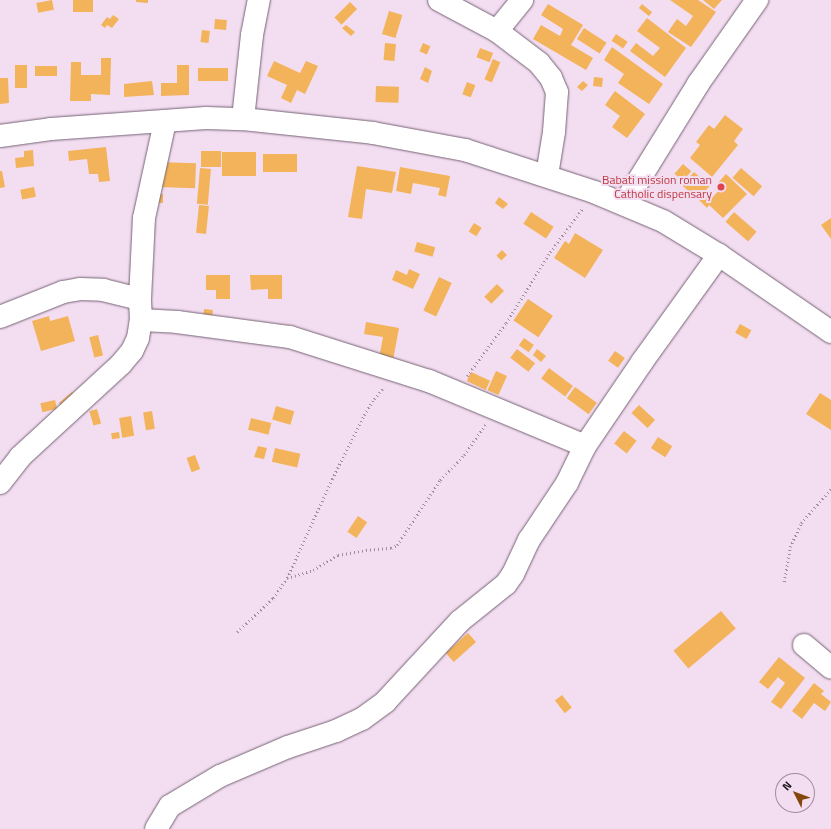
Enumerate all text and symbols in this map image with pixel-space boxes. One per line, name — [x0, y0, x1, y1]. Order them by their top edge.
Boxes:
place label: Babati mission roman Catholic dispensary — [602, 173, 712, 201]
marker: Babati mission roman Catholic dispensary — [715, 181, 727, 193]
north arrow — [775, 773, 815, 813]
text: N — [778, 777, 795, 794]

